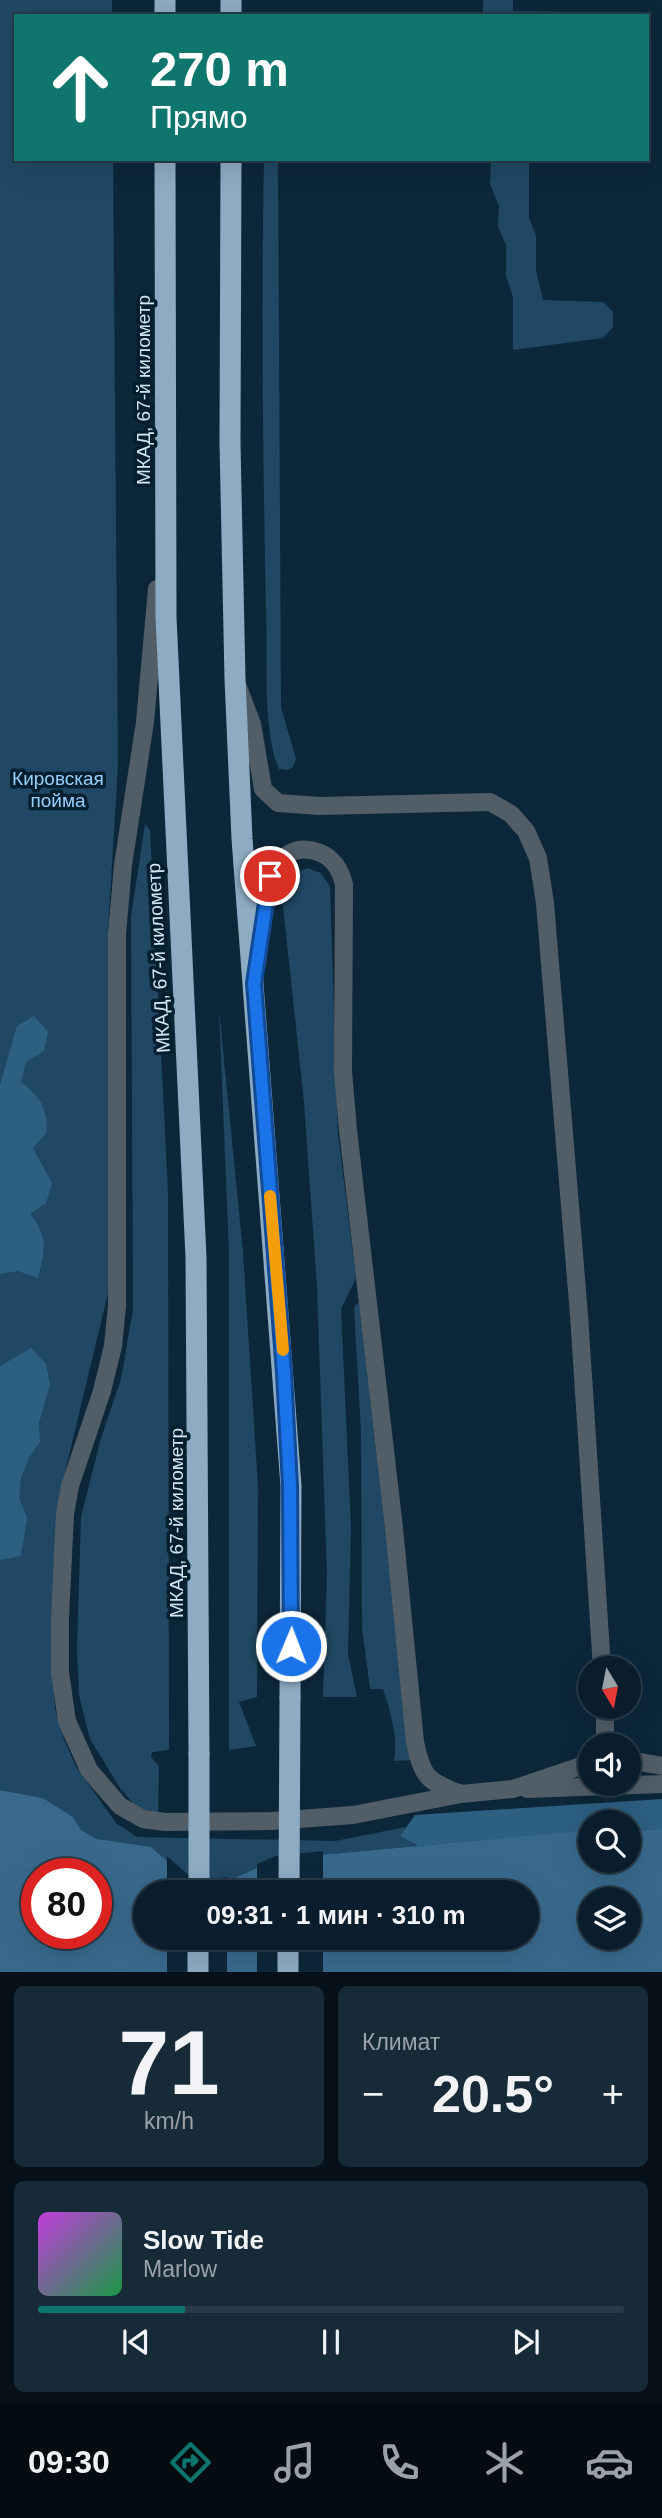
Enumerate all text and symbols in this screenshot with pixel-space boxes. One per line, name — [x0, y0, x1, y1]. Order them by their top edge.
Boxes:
icon: ahead — [35, 42, 126, 133]
text: 270 m — [150, 42, 289, 96]
text: Прямо — [150, 99, 248, 135]
street label: МКАД, 67-й километр — [133, 295, 154, 485]
park label: Кировская пойма — [12, 768, 104, 811]
pin — [240, 846, 300, 906]
icon: arrive — [251, 857, 289, 895]
street label: МКАД, 67-й километр — [143, 863, 174, 1053]
street label: МКАД, 67-й километр — [166, 1428, 187, 1618]
position arrow — [254, 1609, 328, 1683]
north arrow — [578, 1656, 640, 1718]
map controls — [578, 1656, 641, 1950]
button: sound — [578, 1733, 641, 1796]
button: search — [578, 1810, 641, 1873]
speed limit sign: 80 — [21, 1858, 112, 1949]
button: layers — [578, 1887, 641, 1950]
text: 09:31 · 1 мин · 310 m — [206, 1900, 466, 1930]
text: 71 — [118, 2012, 220, 2113]
text: Климат — [362, 2029, 440, 2055]
text: 20.5° — [432, 2065, 554, 2123]
text: − — [362, 2073, 384, 2115]
text: + — [602, 2073, 624, 2115]
text: km/h — [144, 2108, 194, 2134]
text: Slow Tide — [143, 2225, 264, 2255]
text: Marlow — [143, 2256, 217, 2282]
icon: previous — [117, 2323, 155, 2361]
icon: pause — [312, 2323, 350, 2361]
icon: next — [507, 2323, 545, 2361]
icon: directions — [166, 2438, 215, 2487]
icon: music — [270, 2438, 319, 2487]
icon: phone — [375, 2438, 424, 2487]
icon: climate — [480, 2438, 529, 2487]
icon: car — [585, 2438, 634, 2487]
text: 09:30 — [28, 2444, 110, 2480]

